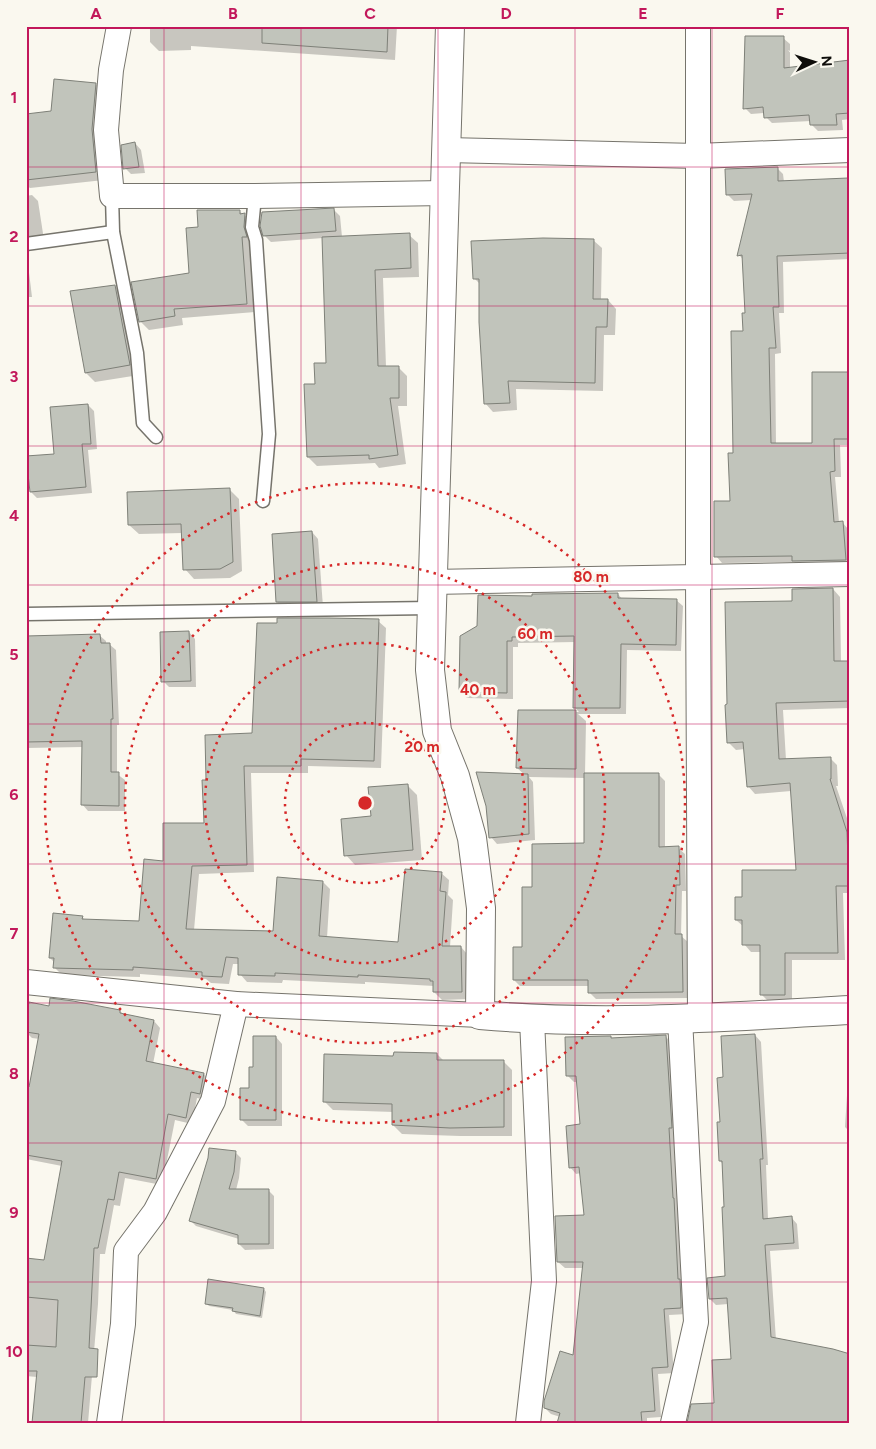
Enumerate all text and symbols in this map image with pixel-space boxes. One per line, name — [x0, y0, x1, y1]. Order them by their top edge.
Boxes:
text: A — [90, 4, 102, 23]
text: B — [228, 4, 238, 23]
text: C — [364, 4, 376, 23]
text: D — [500, 4, 512, 23]
text: E — [638, 4, 648, 23]
text: F — [776, 4, 785, 23]
north arrow — [788, 38, 838, 88]
text: N — [818, 55, 835, 67]
text: 1 — [11, 88, 17, 107]
text: 2 — [9, 227, 19, 246]
text: 3 — [10, 367, 19, 386]
text: 4 — [9, 506, 19, 525]
text: 80 m — [573, 568, 609, 586]
text: 60 m — [517, 625, 553, 643]
text: 5 — [9, 645, 19, 664]
text: 40 m — [460, 681, 496, 699]
text: 20 m — [404, 738, 440, 756]
text: 6 — [9, 785, 19, 804]
centre of rings — [356, 794, 374, 812]
text: 7 — [10, 924, 19, 943]
text: 8 — [9, 1064, 19, 1083]
text: 9 — [9, 1203, 19, 1222]
text: 10 — [5, 1342, 23, 1361]

